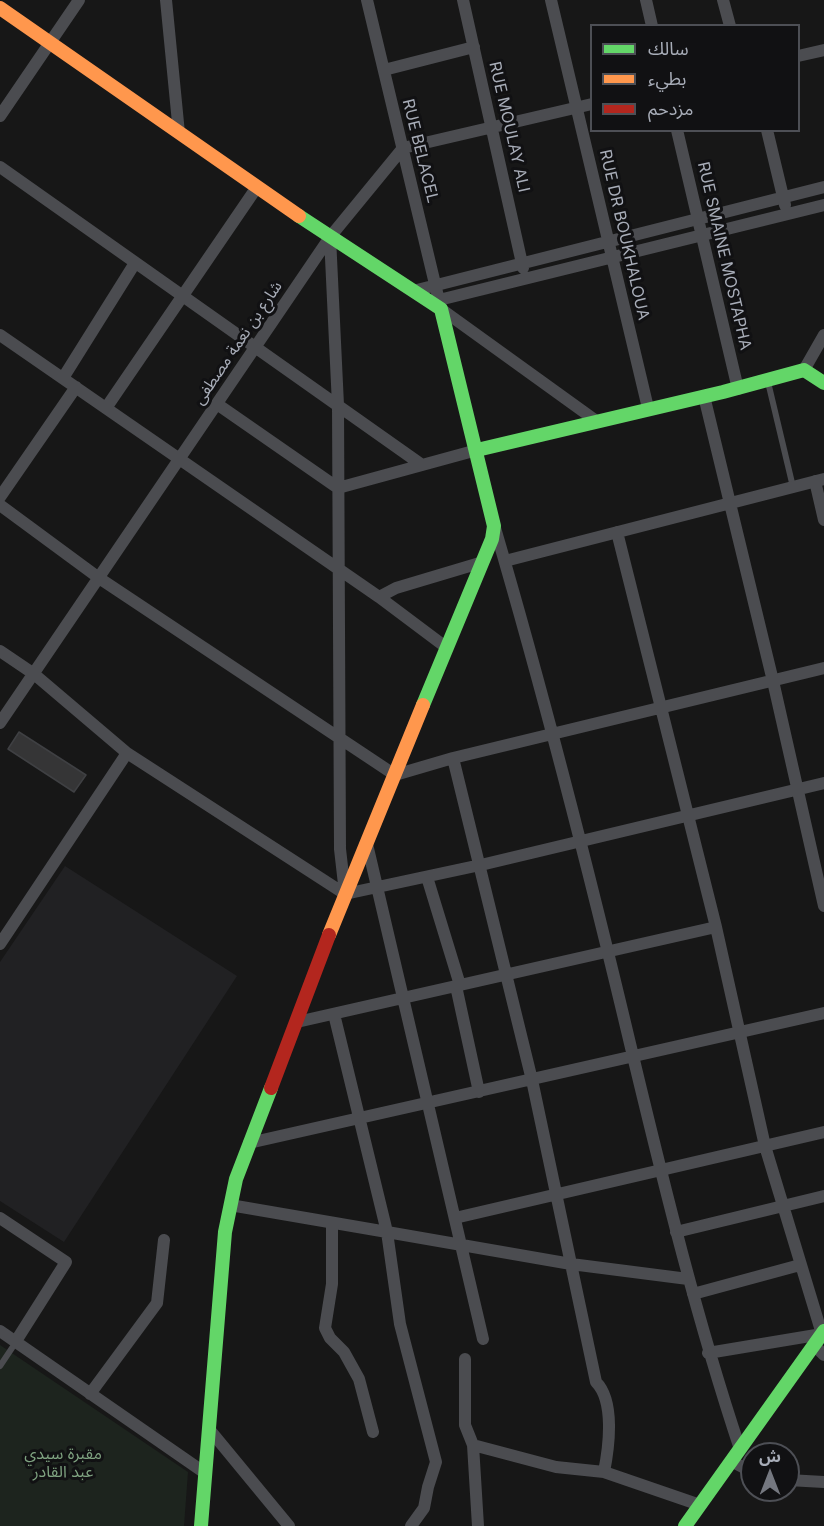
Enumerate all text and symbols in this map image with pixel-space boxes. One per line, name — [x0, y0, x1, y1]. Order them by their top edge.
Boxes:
legend — [590, 24, 800, 132]
text: سالك — [648, 38, 689, 59]
street label: RUE MOULAY ALI — [485, 60, 533, 194]
text: بطيء — [648, 68, 686, 89]
street label: RUE BELACEL — [398, 97, 442, 205]
text: مزدحم — [648, 98, 693, 119]
street label: RUE DR BOUKHALOUA — [595, 148, 653, 322]
street label: RUE SMAINE MOSTAPHA — [693, 160, 755, 352]
street label: شارع بن نعمة مصطفى — [190, 278, 286, 408]
north arrow — [740, 1442, 800, 1502]
park label: مقبرة سيدي عبد القادر — [24, 1444, 102, 1482]
text: ش — [759, 1446, 781, 1466]

